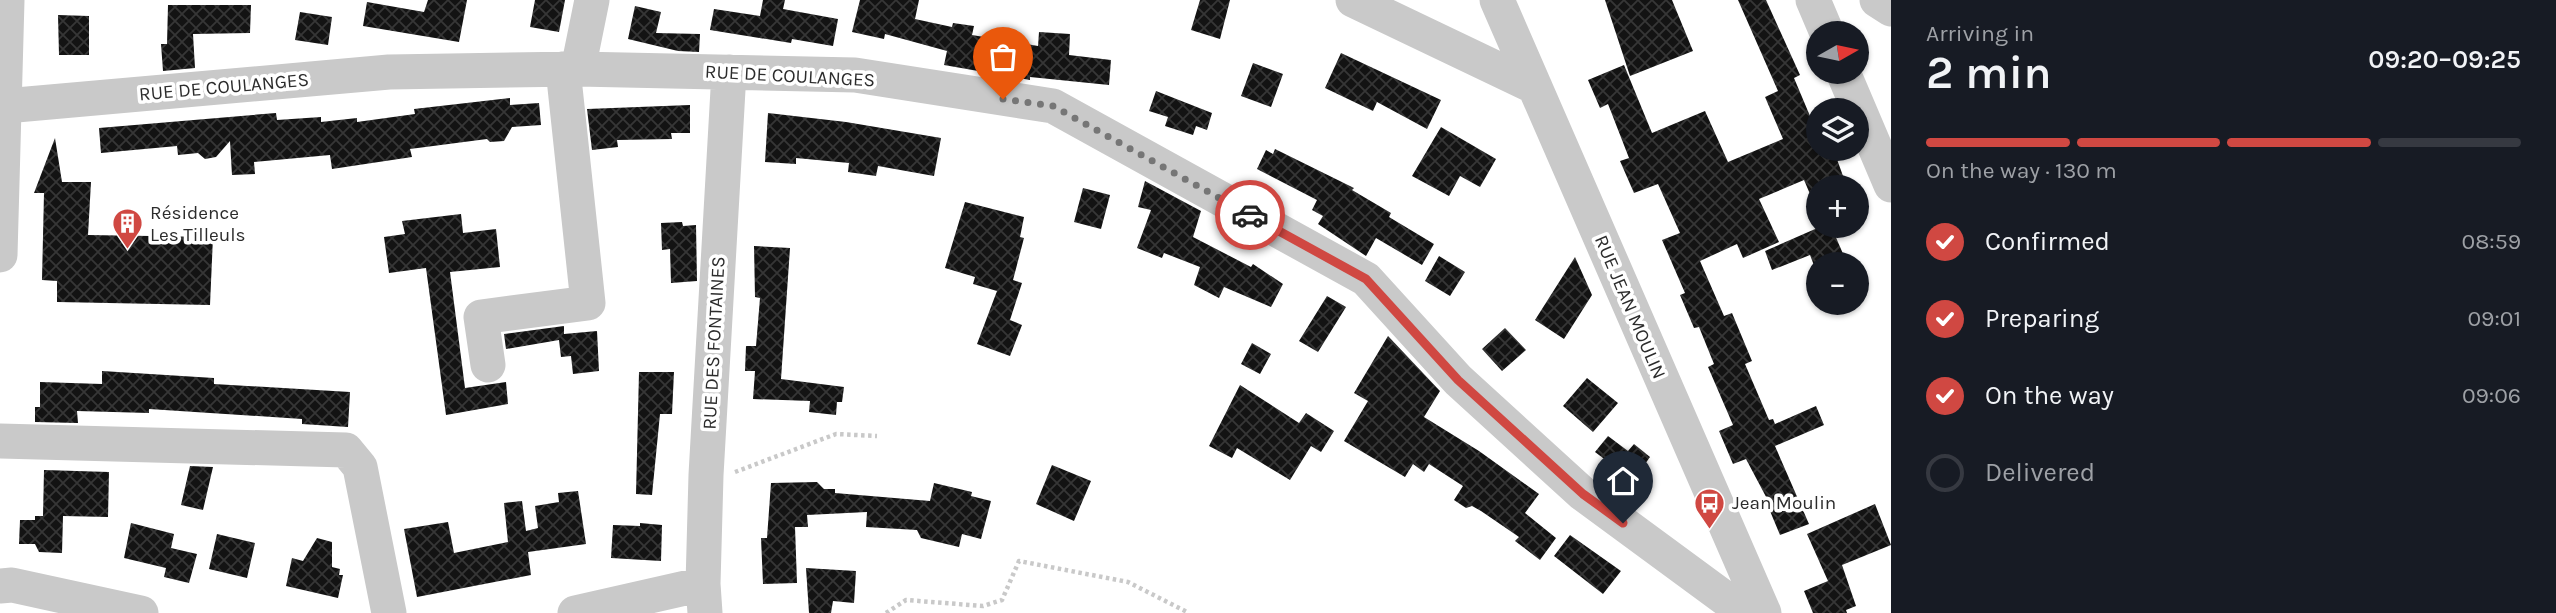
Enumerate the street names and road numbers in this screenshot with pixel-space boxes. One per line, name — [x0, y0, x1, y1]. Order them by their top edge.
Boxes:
street label: RUE DE COULANGES — [704, 61, 876, 91]
street label: RUE DE COULANGES — [138, 69, 310, 105]
street label: RUE JEAN MOULIN — [1590, 232, 1670, 382]
street label: RUE DES FONTAINES — [698, 256, 730, 430]

